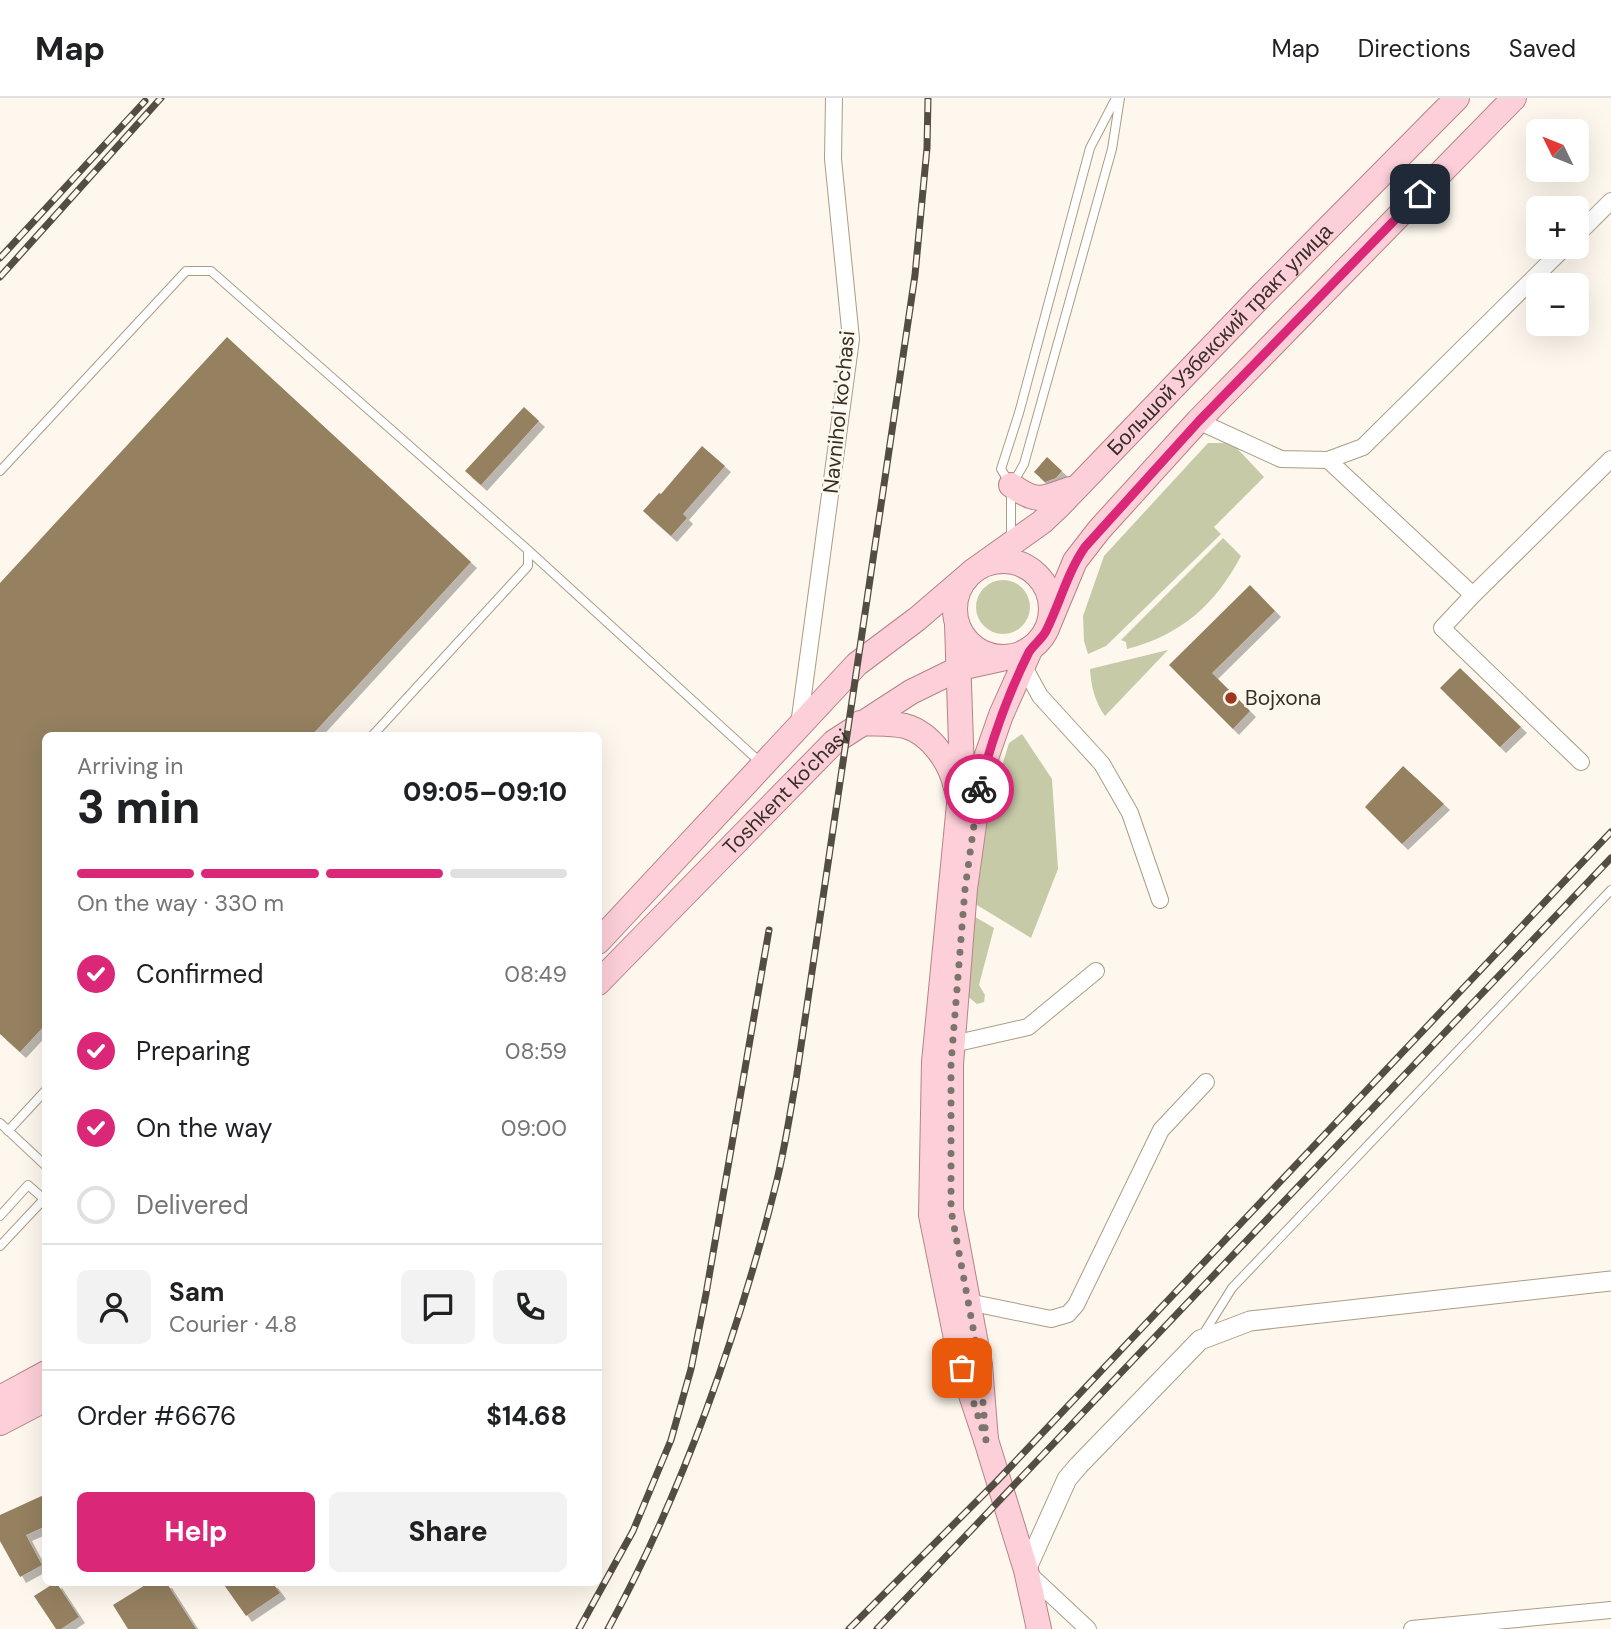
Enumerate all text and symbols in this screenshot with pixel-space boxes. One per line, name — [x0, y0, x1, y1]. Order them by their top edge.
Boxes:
text: Map — [35, 27, 105, 70]
text: Map — [1272, 33, 1320, 64]
text: Directions — [1358, 33, 1471, 64]
text: Saved — [1509, 33, 1576, 64]
north arrow — [1526, 119, 1589, 182]
map controls — [1526, 119, 1589, 336]
pin — [1390, 164, 1450, 224]
icon: home — [1401, 175, 1439, 213]
button: + — [1526, 196, 1589, 259]
street label: Большой Узбекский тракт улица — [1101, 217, 1339, 462]
button: − — [1526, 273, 1589, 336]
street label: Navnihol ko'chasi — [817, 329, 861, 495]
place label: Bojxona — [1245, 684, 1321, 712]
marker: Bojxona — [1223, 690, 1239, 706]
street label: Toshkent ko'chasi — [717, 722, 854, 861]
text: Arriving in — [77, 751, 183, 781]
courier — [944, 754, 1014, 824]
icon: bike — [960, 770, 998, 808]
text: 09:05–09:10 — [403, 775, 567, 809]
text: 3 min — [77, 777, 200, 837]
text: On the way · 330 m — [77, 888, 284, 918]
icon: check — [77, 955, 115, 993]
text: Confirmed — [136, 957, 263, 991]
text: 08:49 — [504, 959, 567, 989]
icon: check — [77, 1032, 115, 1070]
text: Preparing — [136, 1034, 251, 1068]
text: 08:59 — [505, 1036, 567, 1066]
icon: check — [77, 1109, 115, 1147]
text: On the way — [136, 1111, 272, 1145]
text: 09:00 — [501, 1113, 567, 1143]
text: Delivered — [136, 1188, 249, 1222]
button: person — [77, 1270, 151, 1344]
button: chat — [401, 1270, 475, 1344]
button: phone — [493, 1270, 567, 1344]
text: Sam — [169, 1275, 224, 1309]
text: Courier · 4.8 — [169, 1309, 297, 1339]
pin — [932, 1338, 992, 1398]
icon: bag — [943, 1349, 981, 1387]
text: Order #6676 — [77, 1399, 236, 1433]
text: $14.68 — [486, 1399, 567, 1433]
button: Help — [77, 1492, 315, 1572]
button: Share — [329, 1492, 567, 1572]

